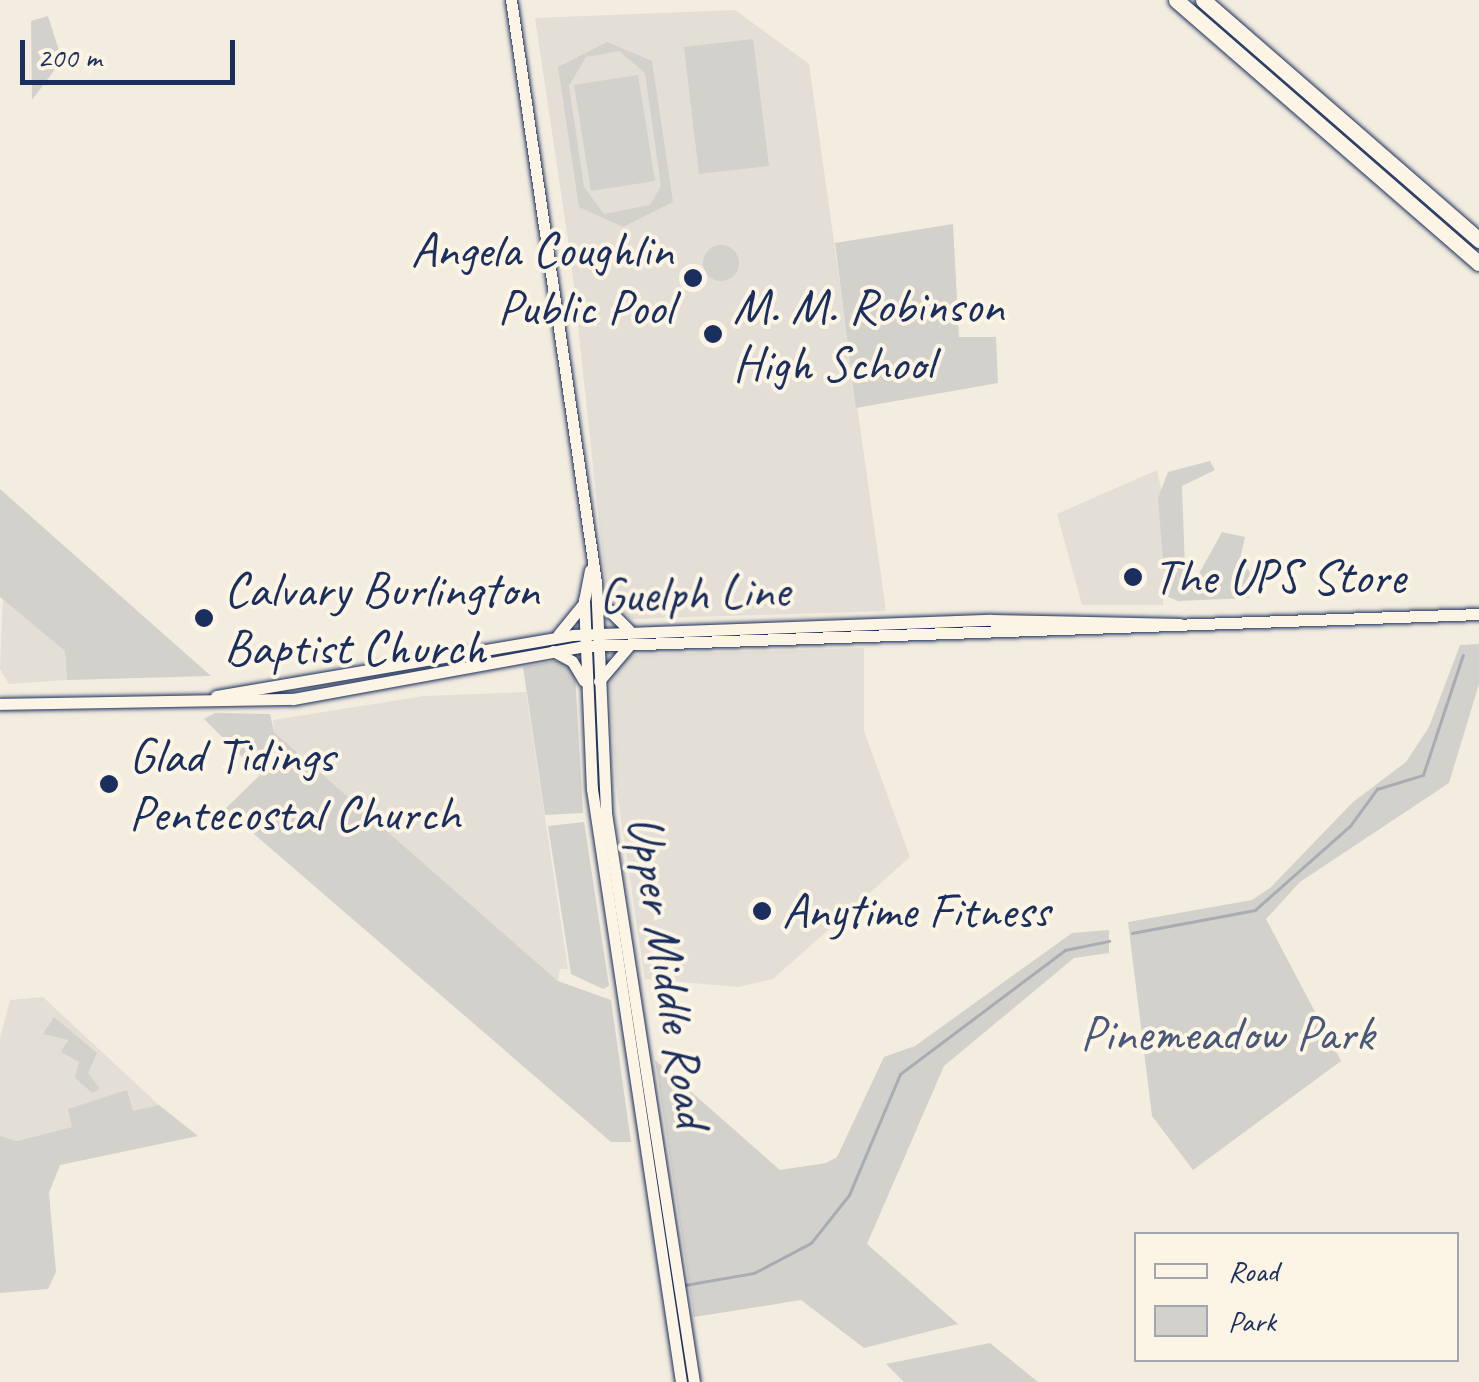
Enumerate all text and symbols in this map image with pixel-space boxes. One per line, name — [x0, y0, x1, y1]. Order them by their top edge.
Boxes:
scale bar — [25, 20, 240, 82]
text: 200 m — [37, 38, 102, 76]
place label: Angela Coughlin Public Pool — [411, 219, 673, 336]
marker: Angela Coughlin Public Pool — [682, 267, 704, 289]
place label: M. M. Robinson High School — [733, 275, 1004, 392]
marker: M. M. Robinson High School — [702, 323, 724, 345]
place label: The UPS Store — [1153, 547, 1405, 607]
place label: Calvary Burlington Baptist Church — [224, 559, 539, 676]
street label: Guelph Line — [597, 560, 791, 626]
marker: The UPS Store — [1122, 566, 1144, 588]
marker: Calvary Burlington Baptist Church — [193, 607, 215, 629]
place label: Glad Tidings Pentecostal Church — [129, 725, 460, 842]
marker: Glad Tidings Pentecostal Church — [98, 773, 120, 795]
street label: Upper Middle Road — [615, 811, 723, 1131]
place label: Anytime Fitness — [782, 881, 1050, 941]
marker: Anytime Fitness — [751, 900, 773, 922]
park label: Pinemeadow Park — [1079, 1004, 1375, 1064]
legend — [1134, 1232, 1459, 1362]
text: Road — [1228, 1252, 1278, 1290]
text: Park — [1228, 1302, 1276, 1340]

